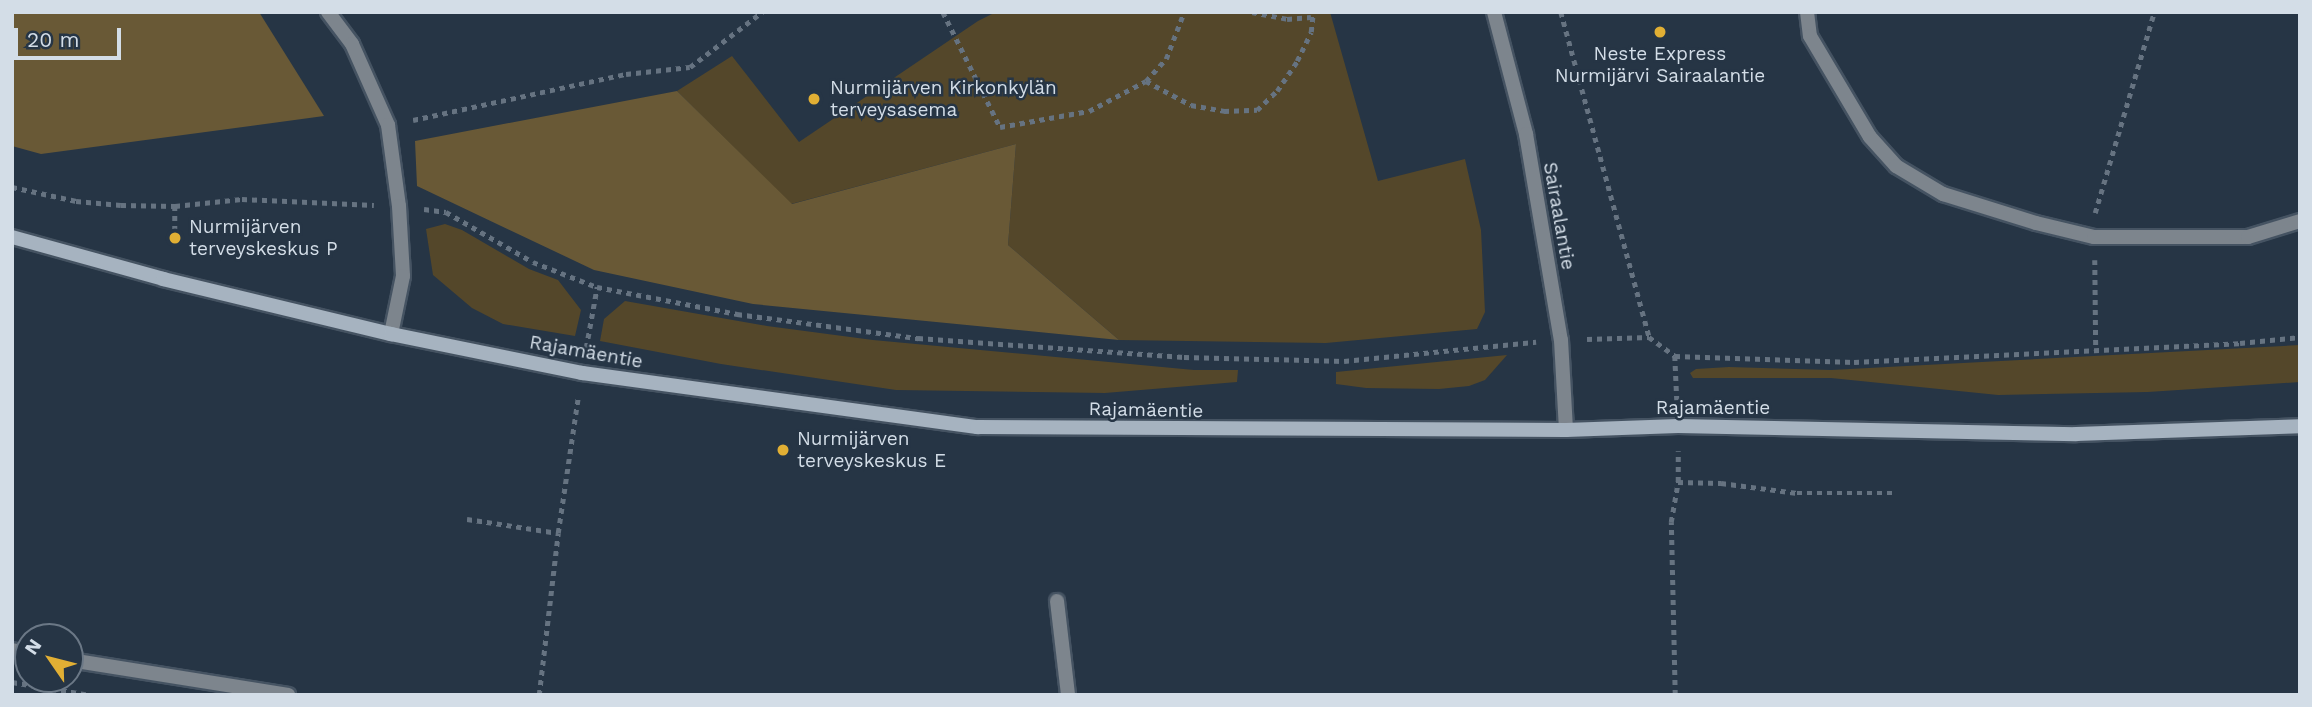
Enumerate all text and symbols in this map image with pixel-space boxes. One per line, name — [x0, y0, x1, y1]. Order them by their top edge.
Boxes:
scale bar — [18, 14, 124, 58]
marker: Neste Express Nurmijärvi Sairaalantie — [1652, 24, 1668, 40]
text: 20 m — [27, 27, 79, 52]
place label: Neste Express Nurmijärvi Sairaalantie — [1555, 43, 1765, 87]
place label: Nurmijärven Kirkonkylän terveysasema — [830, 77, 1057, 121]
marker: Nurmijärven Kirkonkylän terveysasema — [804, 89, 824, 109]
street label: Sairaalantie — [1538, 160, 1580, 272]
place label: Nurmijärven terveyskeskus P — [189, 216, 338, 260]
marker: Nurmijärven terveyskeskus P — [167, 230, 183, 246]
street label: Rajamäentie — [528, 331, 644, 373]
street label: Rajamäentie — [1656, 397, 1770, 419]
street label: Rajamäentie — [1088, 398, 1204, 422]
place label: Nurmijärven terveyskeskus E — [797, 428, 946, 472]
marker: Nurmijärven terveyskeskus E — [775, 442, 791, 458]
north arrow — [14, 623, 84, 693]
text: N — [20, 634, 46, 659]

